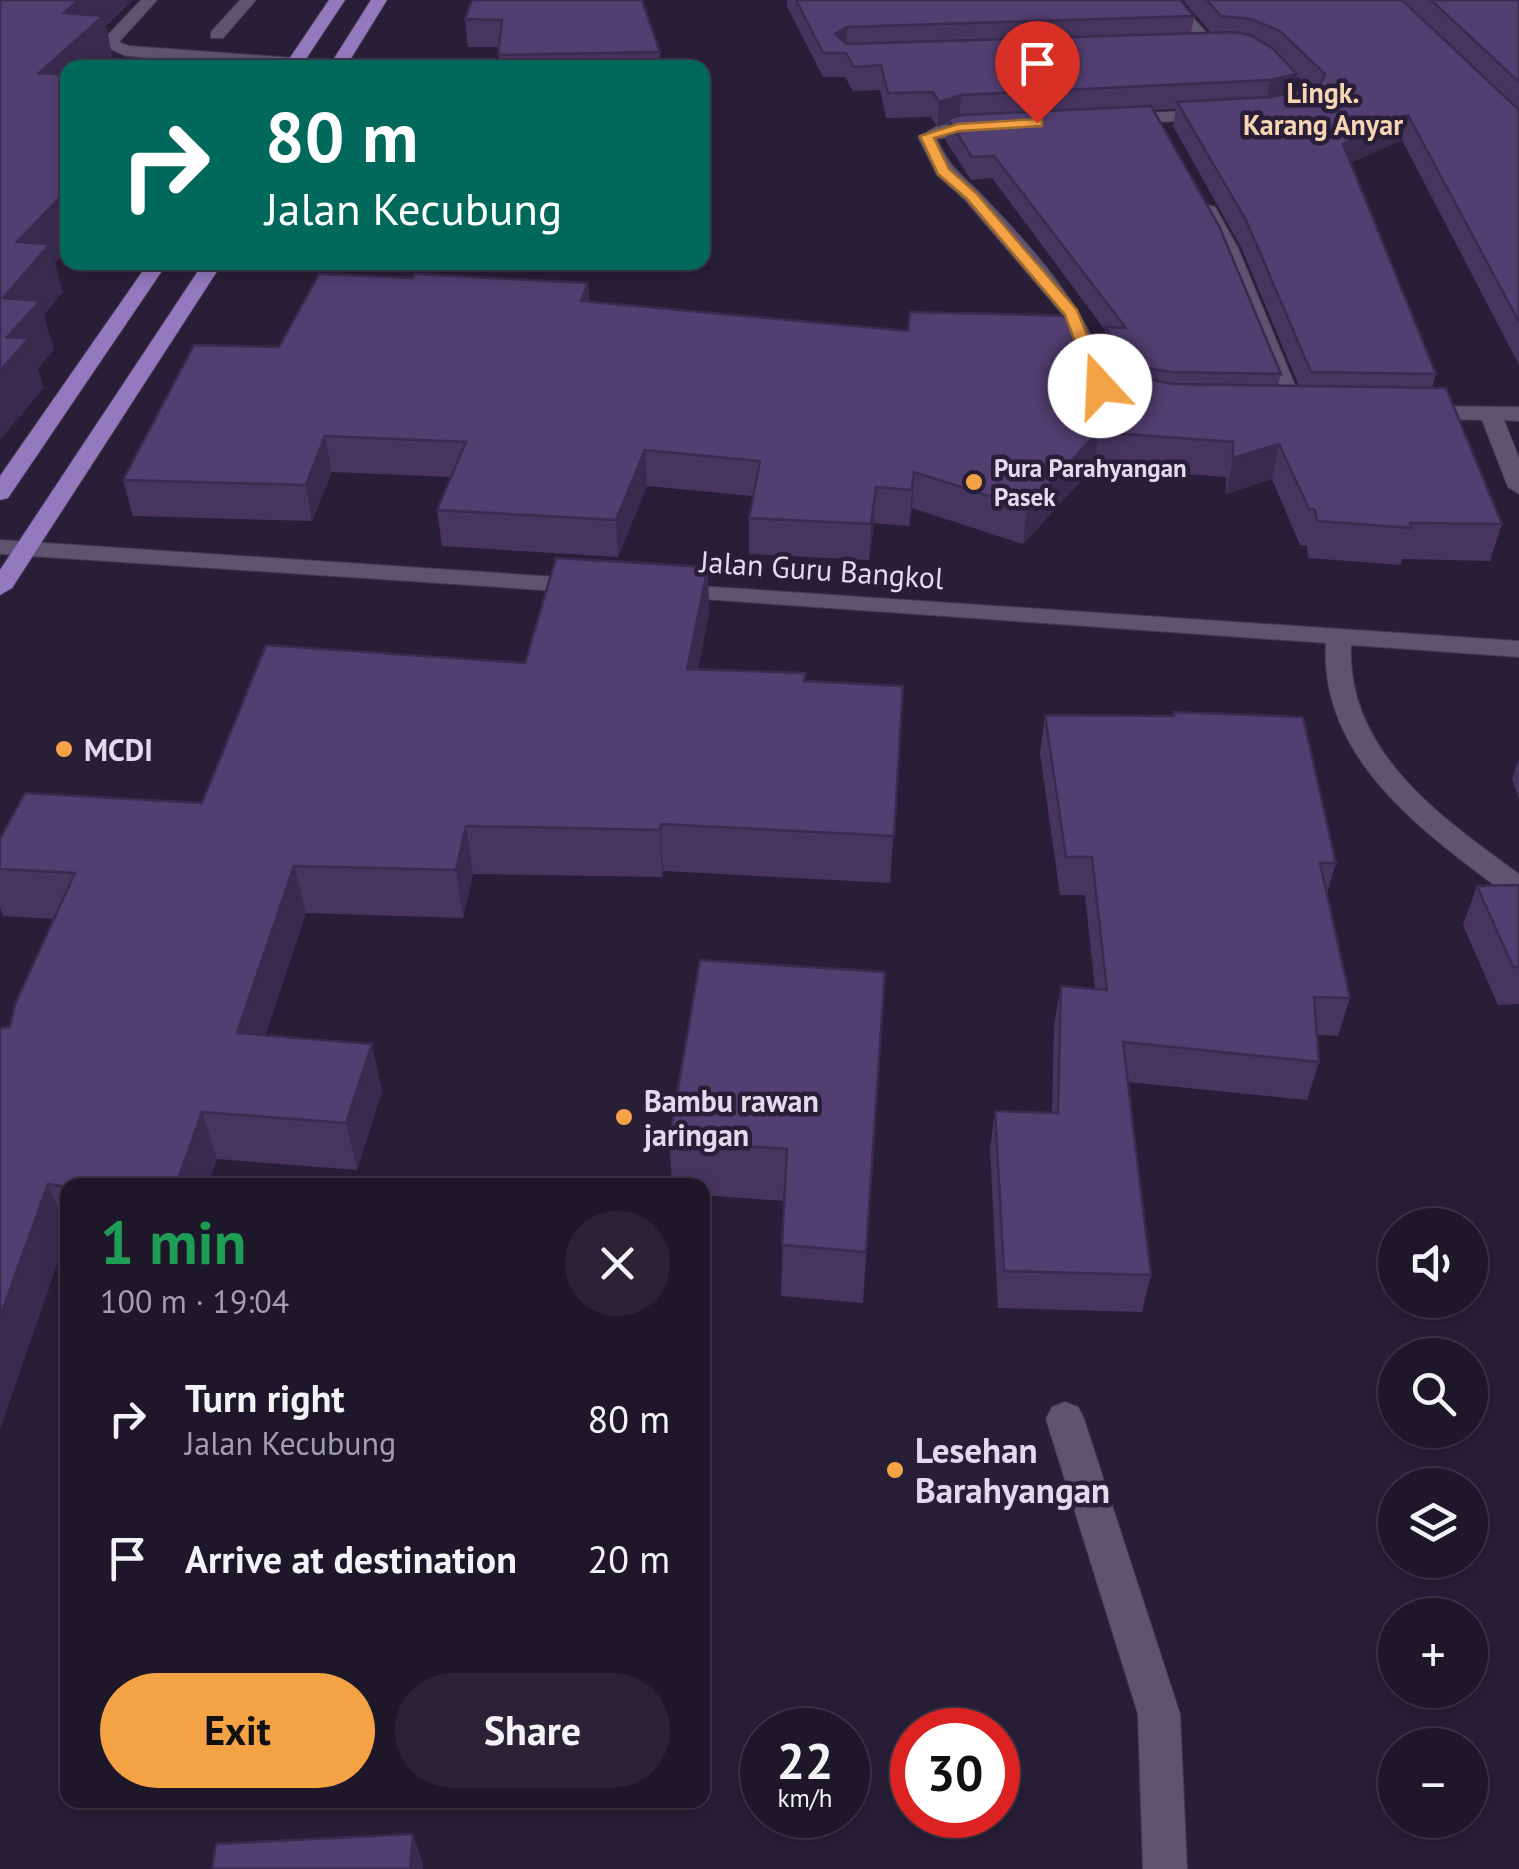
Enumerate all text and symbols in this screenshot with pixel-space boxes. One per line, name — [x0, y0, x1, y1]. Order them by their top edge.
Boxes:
pin — [995, 21, 1080, 124]
icon: arrive — [1010, 36, 1065, 91]
district label: Lingk. Karang Anyar — [1243, 74, 1403, 143]
text: 80 m — [265, 91, 418, 181]
icon: right — [100, 100, 230, 230]
text: Jalan Kecubung — [265, 179, 562, 237]
position arrow — [1048, 334, 1152, 438]
place label: Pura Parahyangan Pasek — [994, 452, 1187, 513]
marker: Pura Parahyangan Pasek — [963, 471, 985, 493]
street label: Jalan Guru Bangkol — [697, 541, 945, 597]
place label: MCDI — [84, 730, 153, 769]
marker: MCDI — [53, 738, 75, 760]
place label: Bambu rawan jaringan — [643, 1081, 819, 1154]
marker: Bambu rawan jaringan — [613, 1106, 635, 1128]
text: 1 min — [100, 1203, 246, 1281]
map controls — [1378, 1208, 1488, 1838]
button: sound — [1378, 1208, 1488, 1318]
button: close — [565, 1211, 670, 1316]
text: 100 m · 19:04 — [100, 1280, 289, 1322]
button: search — [1378, 1338, 1488, 1448]
text: Turn right — [185, 1373, 345, 1422]
icon: right — [100, 1391, 155, 1446]
text: 80 m — [588, 1394, 670, 1443]
text: Jalan Kecubung — [185, 1422, 396, 1464]
place label: Lesehan Barahyangan — [915, 1427, 1110, 1513]
marker: Lesehan Barahyangan — [884, 1459, 906, 1481]
button: layers — [1378, 1468, 1488, 1578]
icon: arrive — [100, 1531, 155, 1586]
text: Arrive at destination — [185, 1534, 517, 1583]
text: 20 m — [588, 1534, 670, 1583]
button: + — [1378, 1598, 1488, 1708]
button: Exit — [100, 1673, 375, 1788]
button: Share — [395, 1673, 670, 1788]
speed limit sign: 30 — [890, 1708, 1020, 1838]
text: 22 — [777, 1728, 833, 1793]
button: − — [1378, 1728, 1488, 1838]
text: km/h — [778, 1782, 832, 1814]

